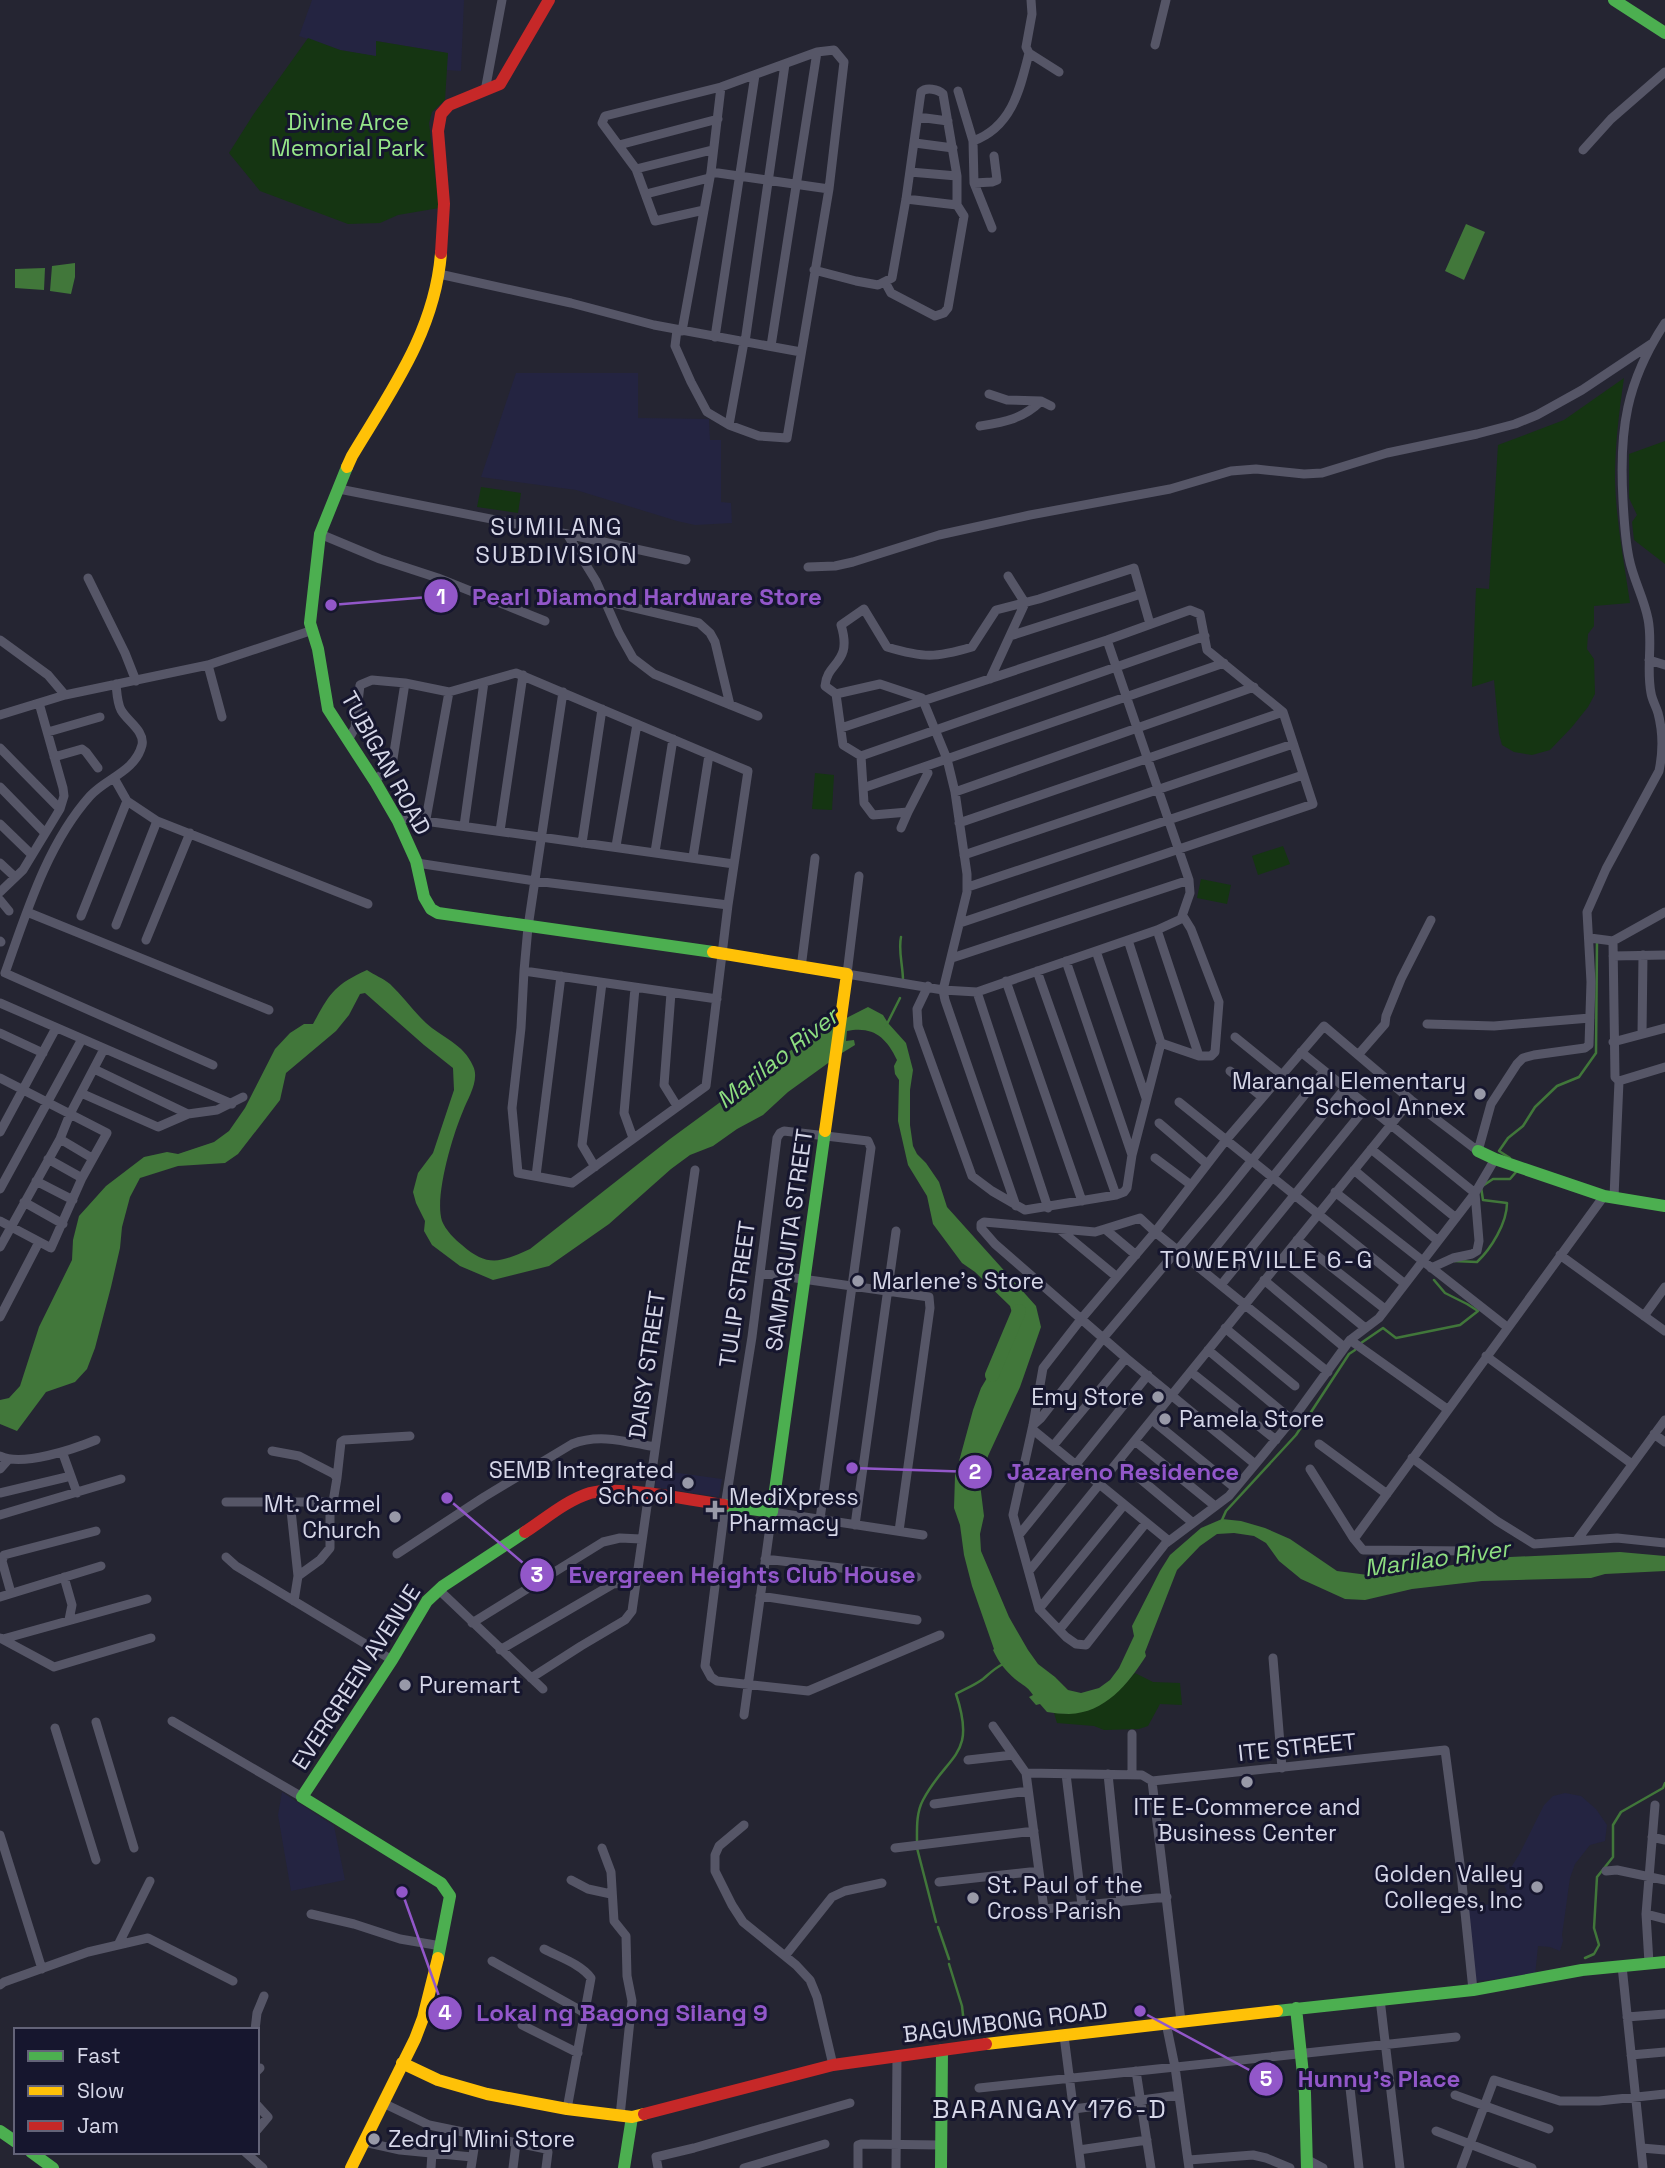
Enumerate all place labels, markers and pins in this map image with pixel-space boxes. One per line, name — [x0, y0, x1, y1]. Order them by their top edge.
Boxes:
callout: Pearl Diamond Hardware Store — [423, 574, 836, 619]
place label: Marangal Elementary School Annex — [1232, 1066, 1466, 1122]
marker: Marangal Elementary School Annex — [1472, 1086, 1488, 1102]
place label: Marlene's Store — [872, 1266, 1044, 1296]
marker: Marlene's Store — [850, 1273, 866, 1289]
place label: Emy Store — [1031, 1382, 1144, 1412]
marker: Emy Store — [1150, 1389, 1166, 1405]
place label: Pamela Store — [1179, 1404, 1324, 1434]
marker: Pamela Store — [1157, 1411, 1173, 1427]
callout: Jazareno Residence — [957, 1449, 1253, 1494]
place label: SEMB Integrated School — [489, 1455, 674, 1511]
marker: SEMB Integrated School — [680, 1475, 696, 1491]
place label: MediXpress Pharmacy — [729, 1482, 859, 1538]
place label: Mt. Carmel Church — [264, 1489, 381, 1545]
marker: MediXpress Pharmacy — [707, 1502, 723, 1518]
marker: Mt. Carmel Church — [387, 1509, 403, 1525]
callout: Evergreen Heights Club House — [519, 1553, 929, 1598]
place label: Puremart — [419, 1670, 521, 1700]
marker: Puremart — [397, 1677, 413, 1693]
marker: ITE E-Commerce and Business Center — [1239, 1774, 1255, 1790]
place label: ITE E-Commerce and Business Center — [1133, 1792, 1361, 1848]
place label: Golden Valley Colleges, Inc — [1374, 1859, 1523, 1915]
place label: St. Paul of the Cross Parish — [987, 1870, 1143, 1926]
marker: Golden Valley Colleges, Inc — [1529, 1879, 1545, 1895]
marker: St. Paul of the Cross Parish — [965, 1890, 981, 1906]
callout: Lokal ng Bagong Silang 9 — [428, 1990, 782, 2035]
callout: Hunny's Place — [1249, 2056, 1474, 2101]
place label: Zedryl Mini Store — [388, 2124, 575, 2154]
marker: Zedryl Mini Store — [366, 2131, 382, 2147]

